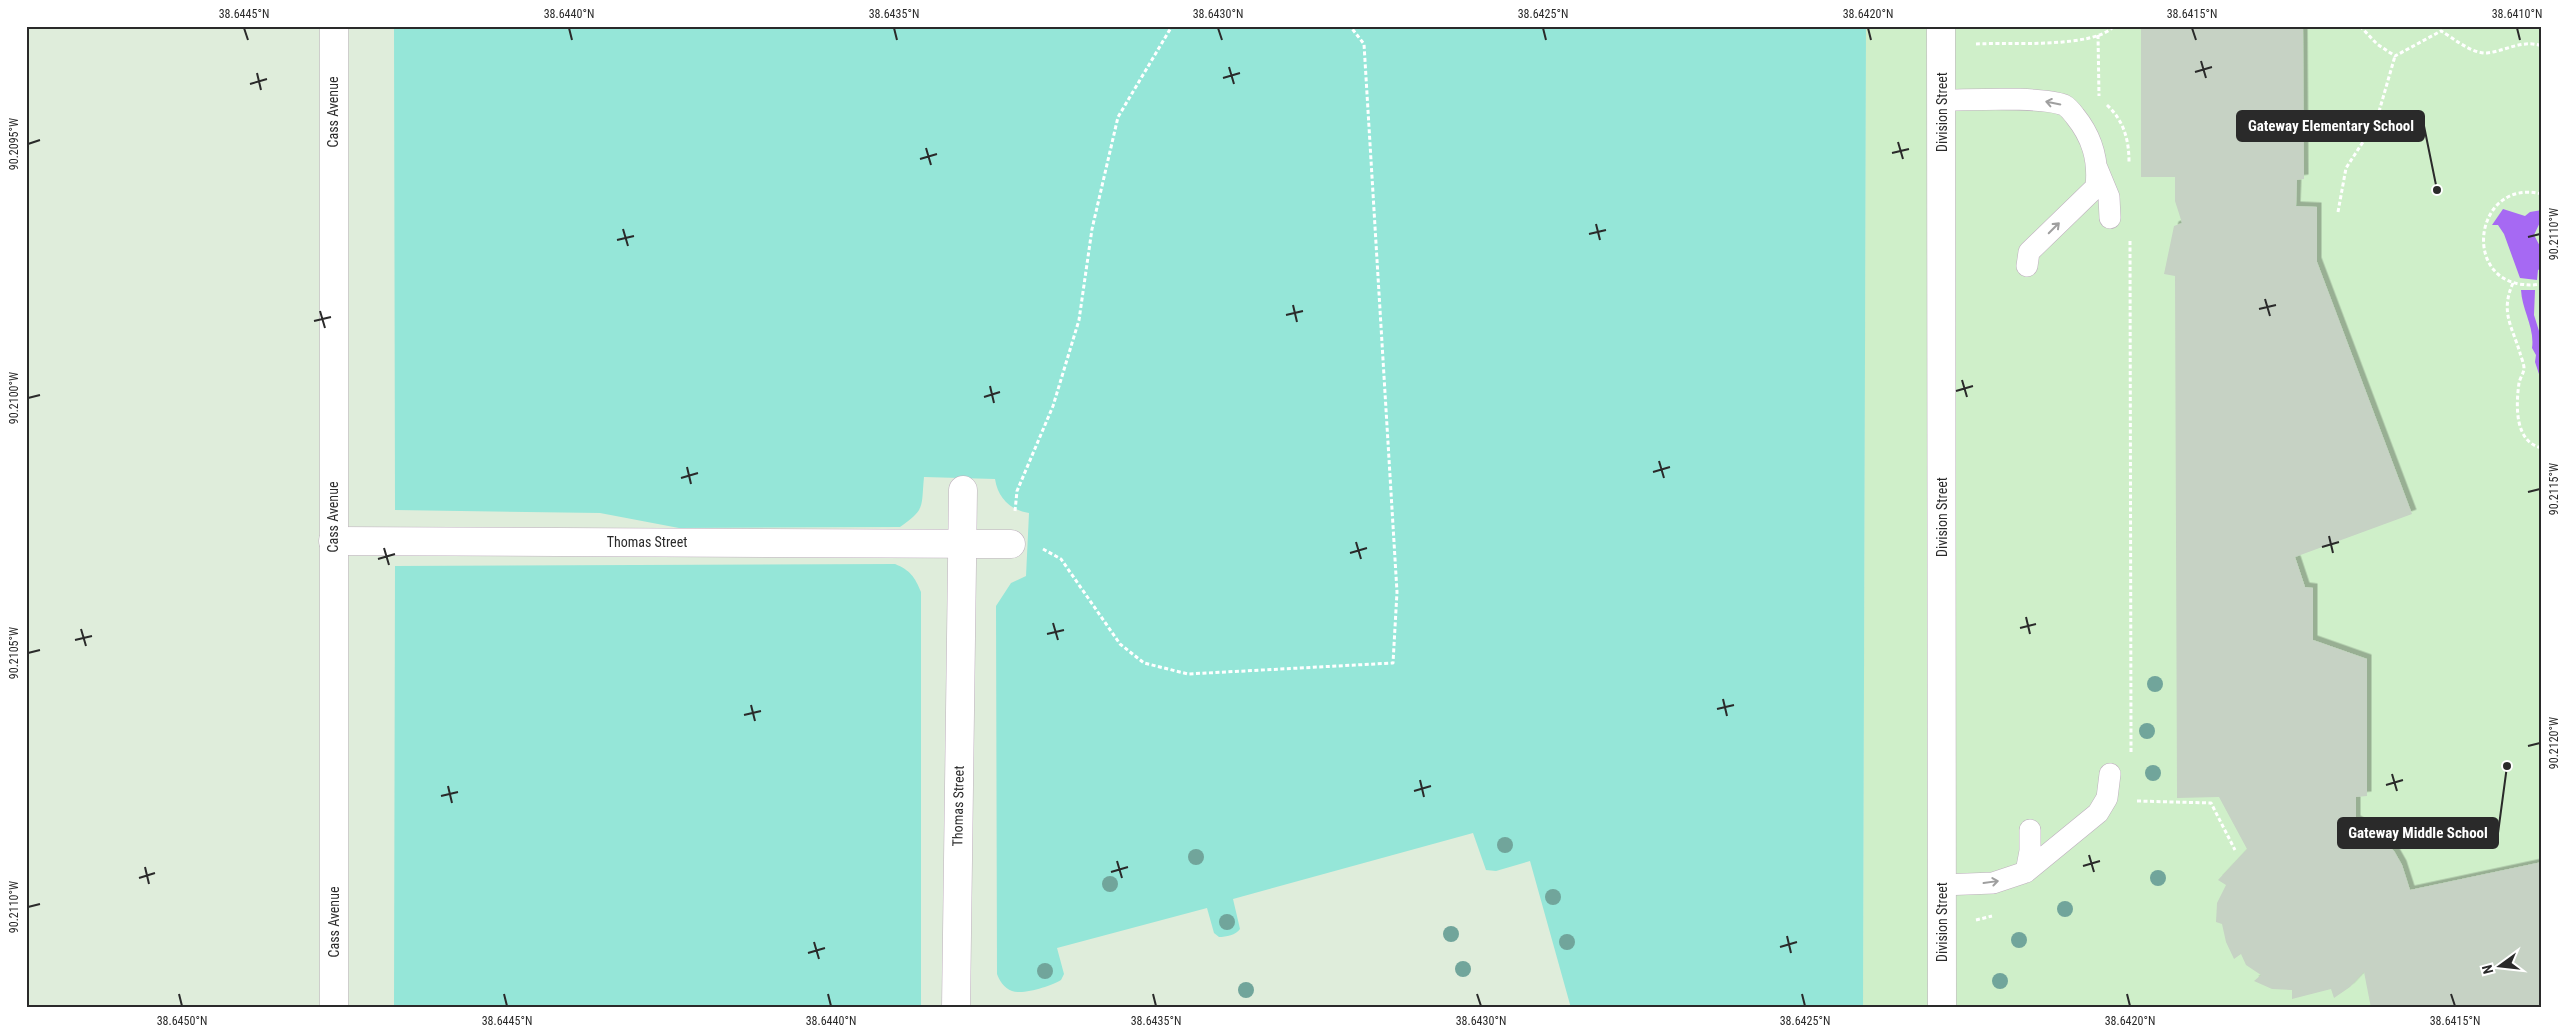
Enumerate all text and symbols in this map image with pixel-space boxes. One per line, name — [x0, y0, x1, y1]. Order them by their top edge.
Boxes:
text: 38.6445°N — [219, 7, 269, 21]
text: 38.6440°N — [544, 7, 594, 21]
text: 38.6435°N — [869, 7, 919, 21]
text: 38.6430°N — [1193, 7, 1243, 21]
text: 38.6425°N — [1518, 7, 1568, 21]
text: 38.6420°N — [1843, 7, 1893, 21]
text: 38.6415°N — [2167, 7, 2217, 21]
text: 38.6410°N — [2492, 7, 2542, 21]
street label: Division Street — [1934, 72, 1950, 152]
street label: Cass Avenue — [325, 76, 341, 147]
one-way arrow — [2046, 97, 2062, 107]
callout: Gateway Elementary School — [2237, 111, 2424, 141]
text: Gateway Elementary School — [2248, 117, 2414, 135]
text: 90.2095°W — [7, 118, 21, 170]
text: 90.2110°W — [2547, 208, 2561, 260]
one-way arrow — [2048, 222, 2060, 234]
text: 90.2100°W — [7, 372, 21, 424]
text: 90.2115°W — [2547, 463, 2561, 515]
street label: Division Street — [1934, 477, 1950, 557]
street label: Cass Avenue — [325, 481, 341, 552]
street label: Thomas Street — [607, 534, 687, 550]
text: 90.2105°W — [7, 627, 21, 679]
text: 90.2120°W — [2547, 717, 2561, 769]
street label: Thomas Street — [949, 765, 967, 847]
callout: Gateway Middle School — [2338, 818, 2498, 848]
text: Gateway Middle School — [2348, 824, 2488, 842]
one-way arrow — [1983, 877, 1999, 887]
text: 90.2110°W — [7, 881, 21, 933]
street label: Division Street — [1934, 882, 1950, 962]
street label: Cass Avenue — [326, 886, 342, 957]
north arrow — [2476, 942, 2526, 992]
text: N — [2479, 963, 2496, 976]
text: 38.6450°N — [157, 1014, 207, 1028]
text: 38.6445°N — [482, 1014, 532, 1028]
text: 38.6440°N — [806, 1014, 856, 1028]
text: 38.6435°N — [1131, 1014, 1181, 1028]
text: 38.6430°N — [1456, 1014, 1506, 1028]
text: 38.6425°N — [1780, 1014, 1830, 1028]
text: 38.6420°N — [2105, 1014, 2155, 1028]
text: 38.6415°N — [2430, 1014, 2480, 1028]

